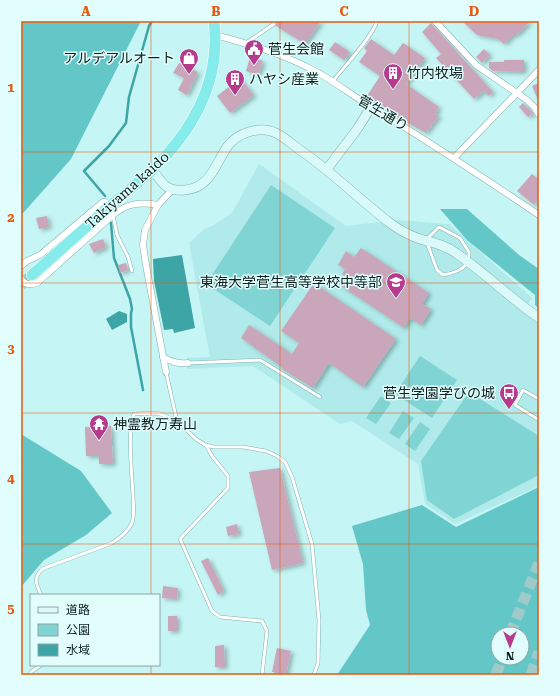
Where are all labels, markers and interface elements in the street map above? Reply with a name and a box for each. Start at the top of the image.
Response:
text: A [81,4,91,19]
text: B [211,4,221,19]
text: C [339,4,349,19]
text: D [469,4,479,19]
public building icon: 菅生会館 [243,38,265,66]
place label: 菅生会館 [268,41,324,57]
shop icon: アルデアルオート [178,47,200,75]
place label: アルデアルオート [63,50,175,66]
building icon: 竹内牧場 [382,62,404,90]
place label: 竹内牧場 [407,65,463,81]
building icon: ハヤシ産業 [224,68,246,96]
place label: ハヤシ産業 [249,71,319,87]
text: 1 [7,80,15,95]
street label: 菅生通り [355,92,411,134]
street label: Takiyama kaido [82,148,172,232]
text: 2 [7,210,15,225]
school or university icon: 東海大学菅生高等学校中等部 [385,271,407,299]
place label: 東海大学菅生高等学校中等部 [200,274,382,290]
text: 3 [7,341,15,356]
bus stop icon: 菅生学園学びの城 [498,382,520,410]
place label: 菅生学園学びの城 [383,385,495,401]
temple icon: 神霊教万寿山 [88,413,110,441]
place label: 神霊教万寿山 [113,416,197,432]
text: 4 [7,471,15,486]
legend [30,594,160,666]
text: 5 [7,601,15,616]
text: 道路 [66,603,90,617]
text: 公園 [66,623,90,637]
north arrow [490,626,530,666]
text: 水域 [66,643,90,657]
text: N [505,649,514,662]

